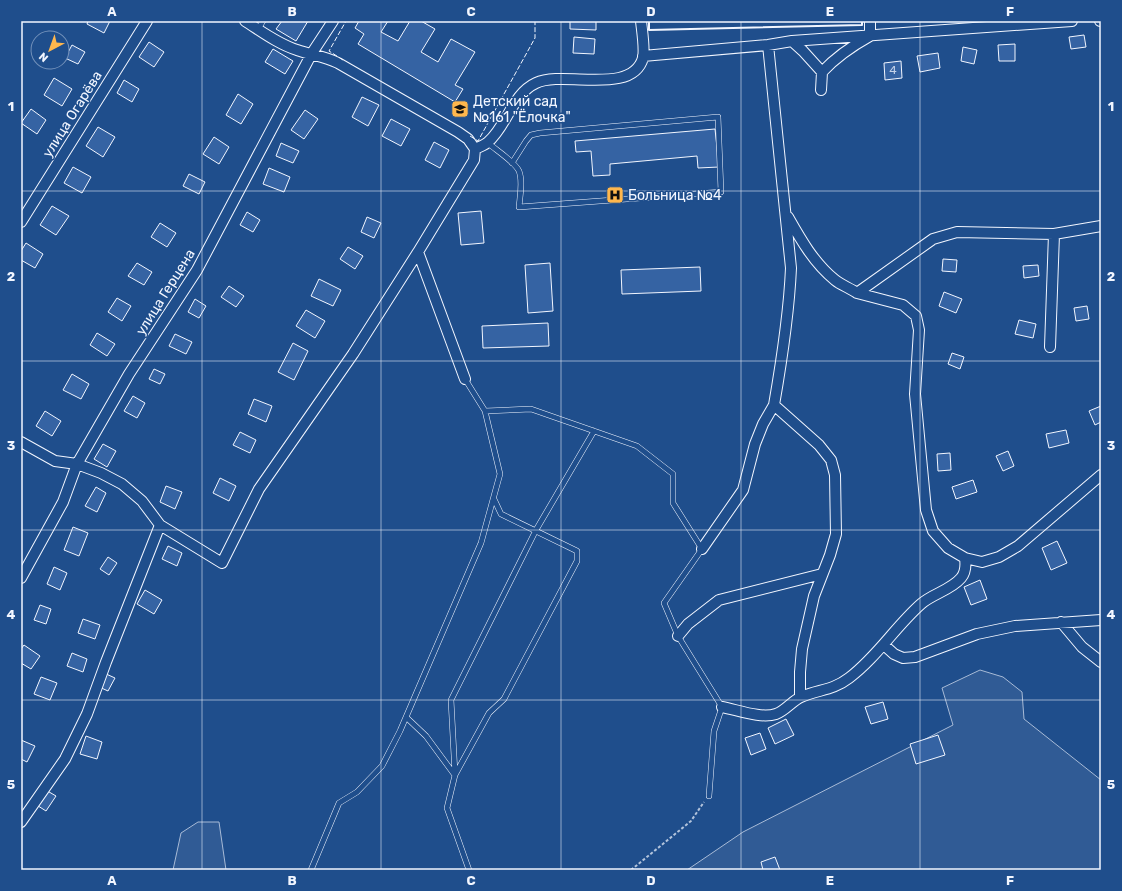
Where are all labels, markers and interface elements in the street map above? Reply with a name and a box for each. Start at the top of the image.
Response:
text: A [107,4,117,19]
text: B [287,4,297,19]
text: C [466,4,476,19]
text: D [646,4,656,19]
text: E [826,4,834,19]
text: F [1006,4,1014,19]
north arrow [30,30,70,70]
text: N [36,50,51,65]
house number: 4 [889,63,897,77]
street label: улица Огарёва [39,68,106,161]
place label: Детский сад №161 "Ёлочка" [473,93,571,126]
text: 1 [8,99,14,114]
school or university icon: Детский сад №161 "Ёлочка" [450,99,470,119]
text: 1 [1108,99,1114,114]
hospital icon: Больница №4 [605,185,625,205]
place label: Больница №4 [628,187,722,204]
street label: улица Герцена [132,246,199,338]
text: 2 [7,269,15,284]
text: 2 [1107,269,1115,284]
text: 3 [7,438,16,453]
text: 3 [1107,438,1116,453]
text: 4 [7,607,16,622]
text: 4 [1107,607,1116,622]
text: 5 [7,777,15,792]
text: 5 [1107,777,1115,792]
text: A [107,873,117,888]
text: B [287,873,297,888]
text: C [466,873,476,888]
text: D [646,873,656,888]
text: E [826,873,834,888]
text: F [1006,873,1014,888]

